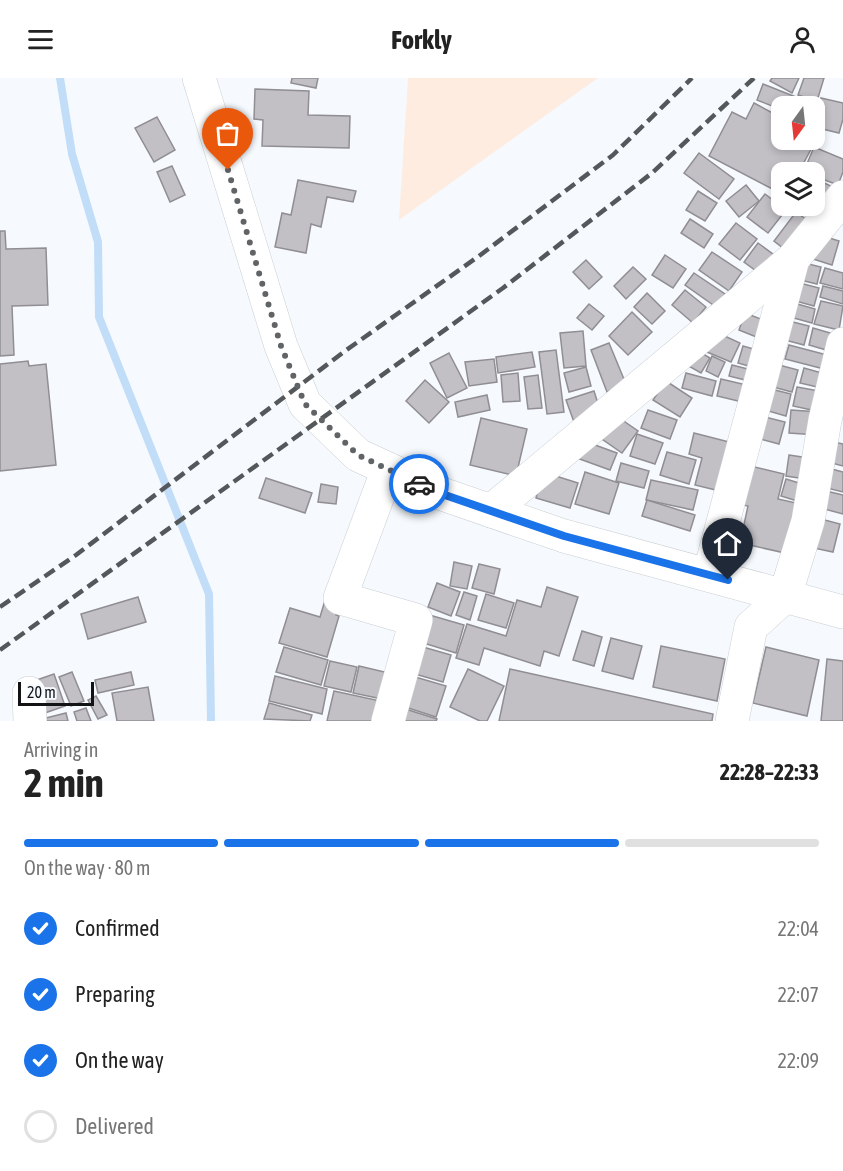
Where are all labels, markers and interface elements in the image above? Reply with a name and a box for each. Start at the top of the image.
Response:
icon: menu [24,23,57,56]
icon: person [786,23,819,56]
text: Forkly [391,24,452,55]
north arrow [771,96,825,150]
map controls [771,96,825,216]
pin [202,108,253,170]
icon: bag [211,117,244,150]
button: layers [771,162,825,216]
courier [389,454,449,514]
icon: car [403,468,436,501]
pin [702,518,753,580]
icon: home [711,527,744,560]
scale bar [18,679,94,706]
text: 20 m [27,683,56,701]
text: Arriving in [24,738,98,761]
text: 22:28–22:33 [720,759,819,785]
text: 2 min [24,761,104,805]
text: On the way · 80 m [24,856,150,879]
icon: check [24,912,57,945]
text: Confirmed [75,915,160,941]
text: 22:04 [777,917,819,940]
icon: check [24,978,57,1011]
text: Preparing [75,981,155,1007]
text: 22:07 [777,983,819,1006]
icon: check [24,1044,57,1077]
text: On the way [75,1047,164,1073]
text: 22:09 [777,1049,819,1072]
text: Delivered [75,1113,154,1139]

